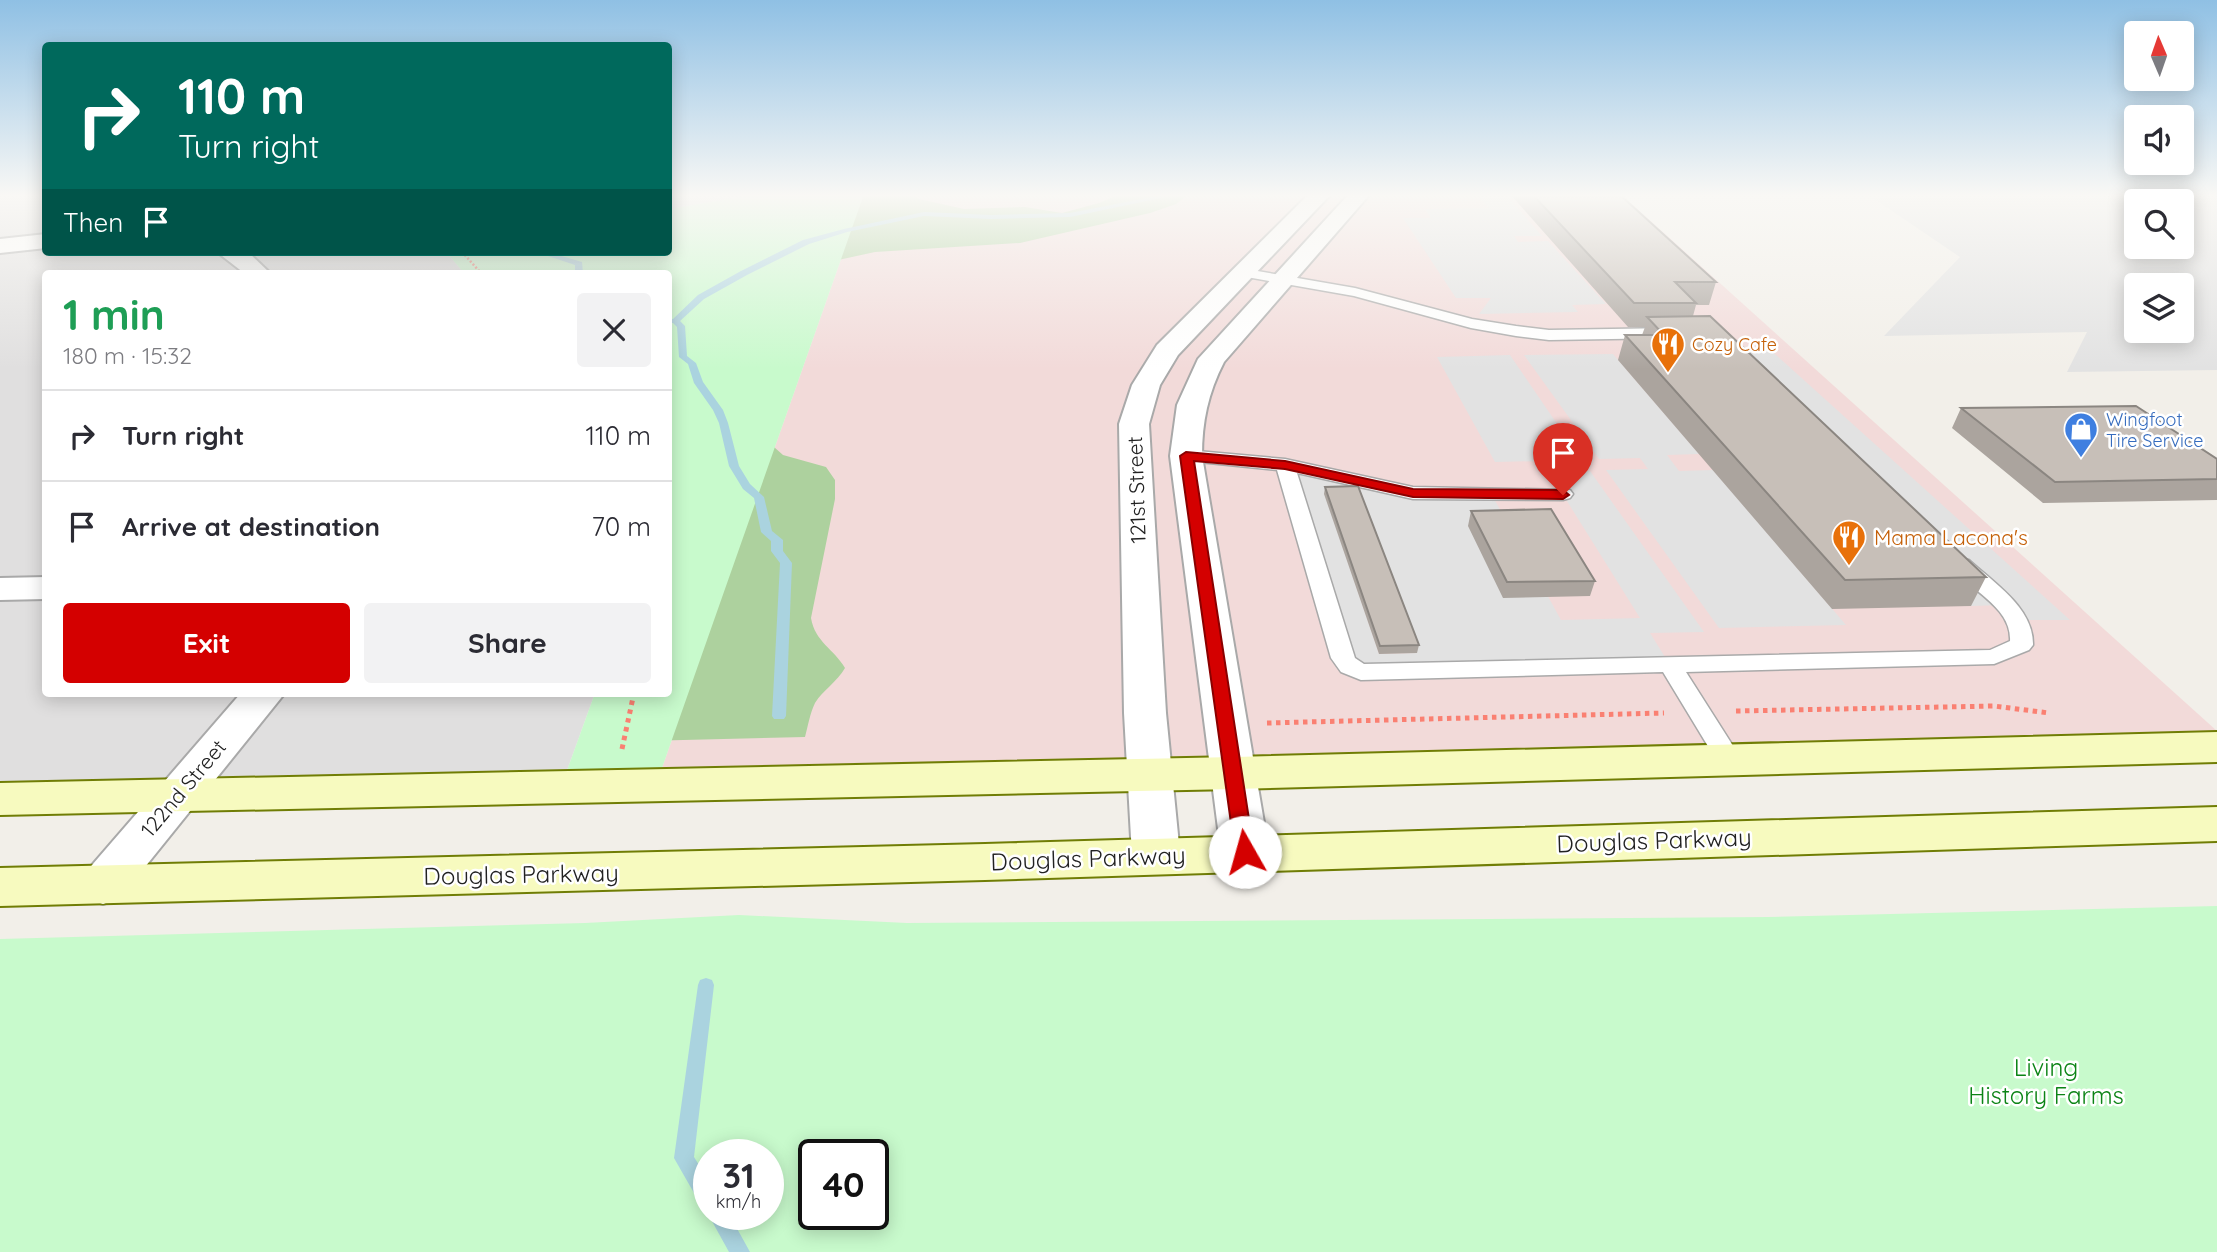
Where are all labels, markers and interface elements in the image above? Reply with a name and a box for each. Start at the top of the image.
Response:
north arrow [2124,21,2194,91]
map controls [2124,21,2194,343]
text: 110 m [178,65,305,126]
icon: right [63,70,154,161]
button: sound [2124,105,2194,175]
text: Turn right [178,126,319,166]
button: search [2124,189,2194,259]
icon: arrive [137,203,175,241]
text: Then [63,206,123,239]
button: layers [2124,273,2194,343]
text: 1 min [63,288,165,341]
button: close [577,293,651,367]
restaurant icon: Cozy Cafe [1649,325,1687,374]
place label: Cozy Cafe [1692,333,1777,356]
text: 180 m · 15:32 [63,341,192,370]
place label: Wingfoot Tire Service [2106,408,2203,452]
shop icon: Wingfoot Tire Service [2062,410,2100,459]
icon: right [63,417,101,455]
text: Turn right [122,419,244,452]
text: 110 m [585,419,651,452]
pin [1533,423,1593,495]
icon: arrive [1544,434,1582,472]
street label: 121st Street [1121,436,1151,544]
icon: arrive [63,508,101,546]
text: Arrive at destination [122,510,380,543]
text: 70 m [591,510,651,543]
restaurant icon: Mama Lacona's [1830,518,1868,567]
place label: Mama Lacona's [1874,524,2028,550]
button: Exit [63,603,350,683]
button: Share [364,603,651,683]
street label: 122nd Street [135,734,231,842]
position arrow [1208,815,1282,889]
street label: Douglas Parkway [1556,822,1752,858]
street label: Douglas Parkway [990,840,1186,876]
street label: Douglas Parkway [423,857,619,891]
park label: Living History Farms [1968,1052,2124,1110]
speed limit sign: 40 [798,1139,889,1230]
text: 31 [722,1153,755,1197]
text: km/h [716,1190,761,1213]

